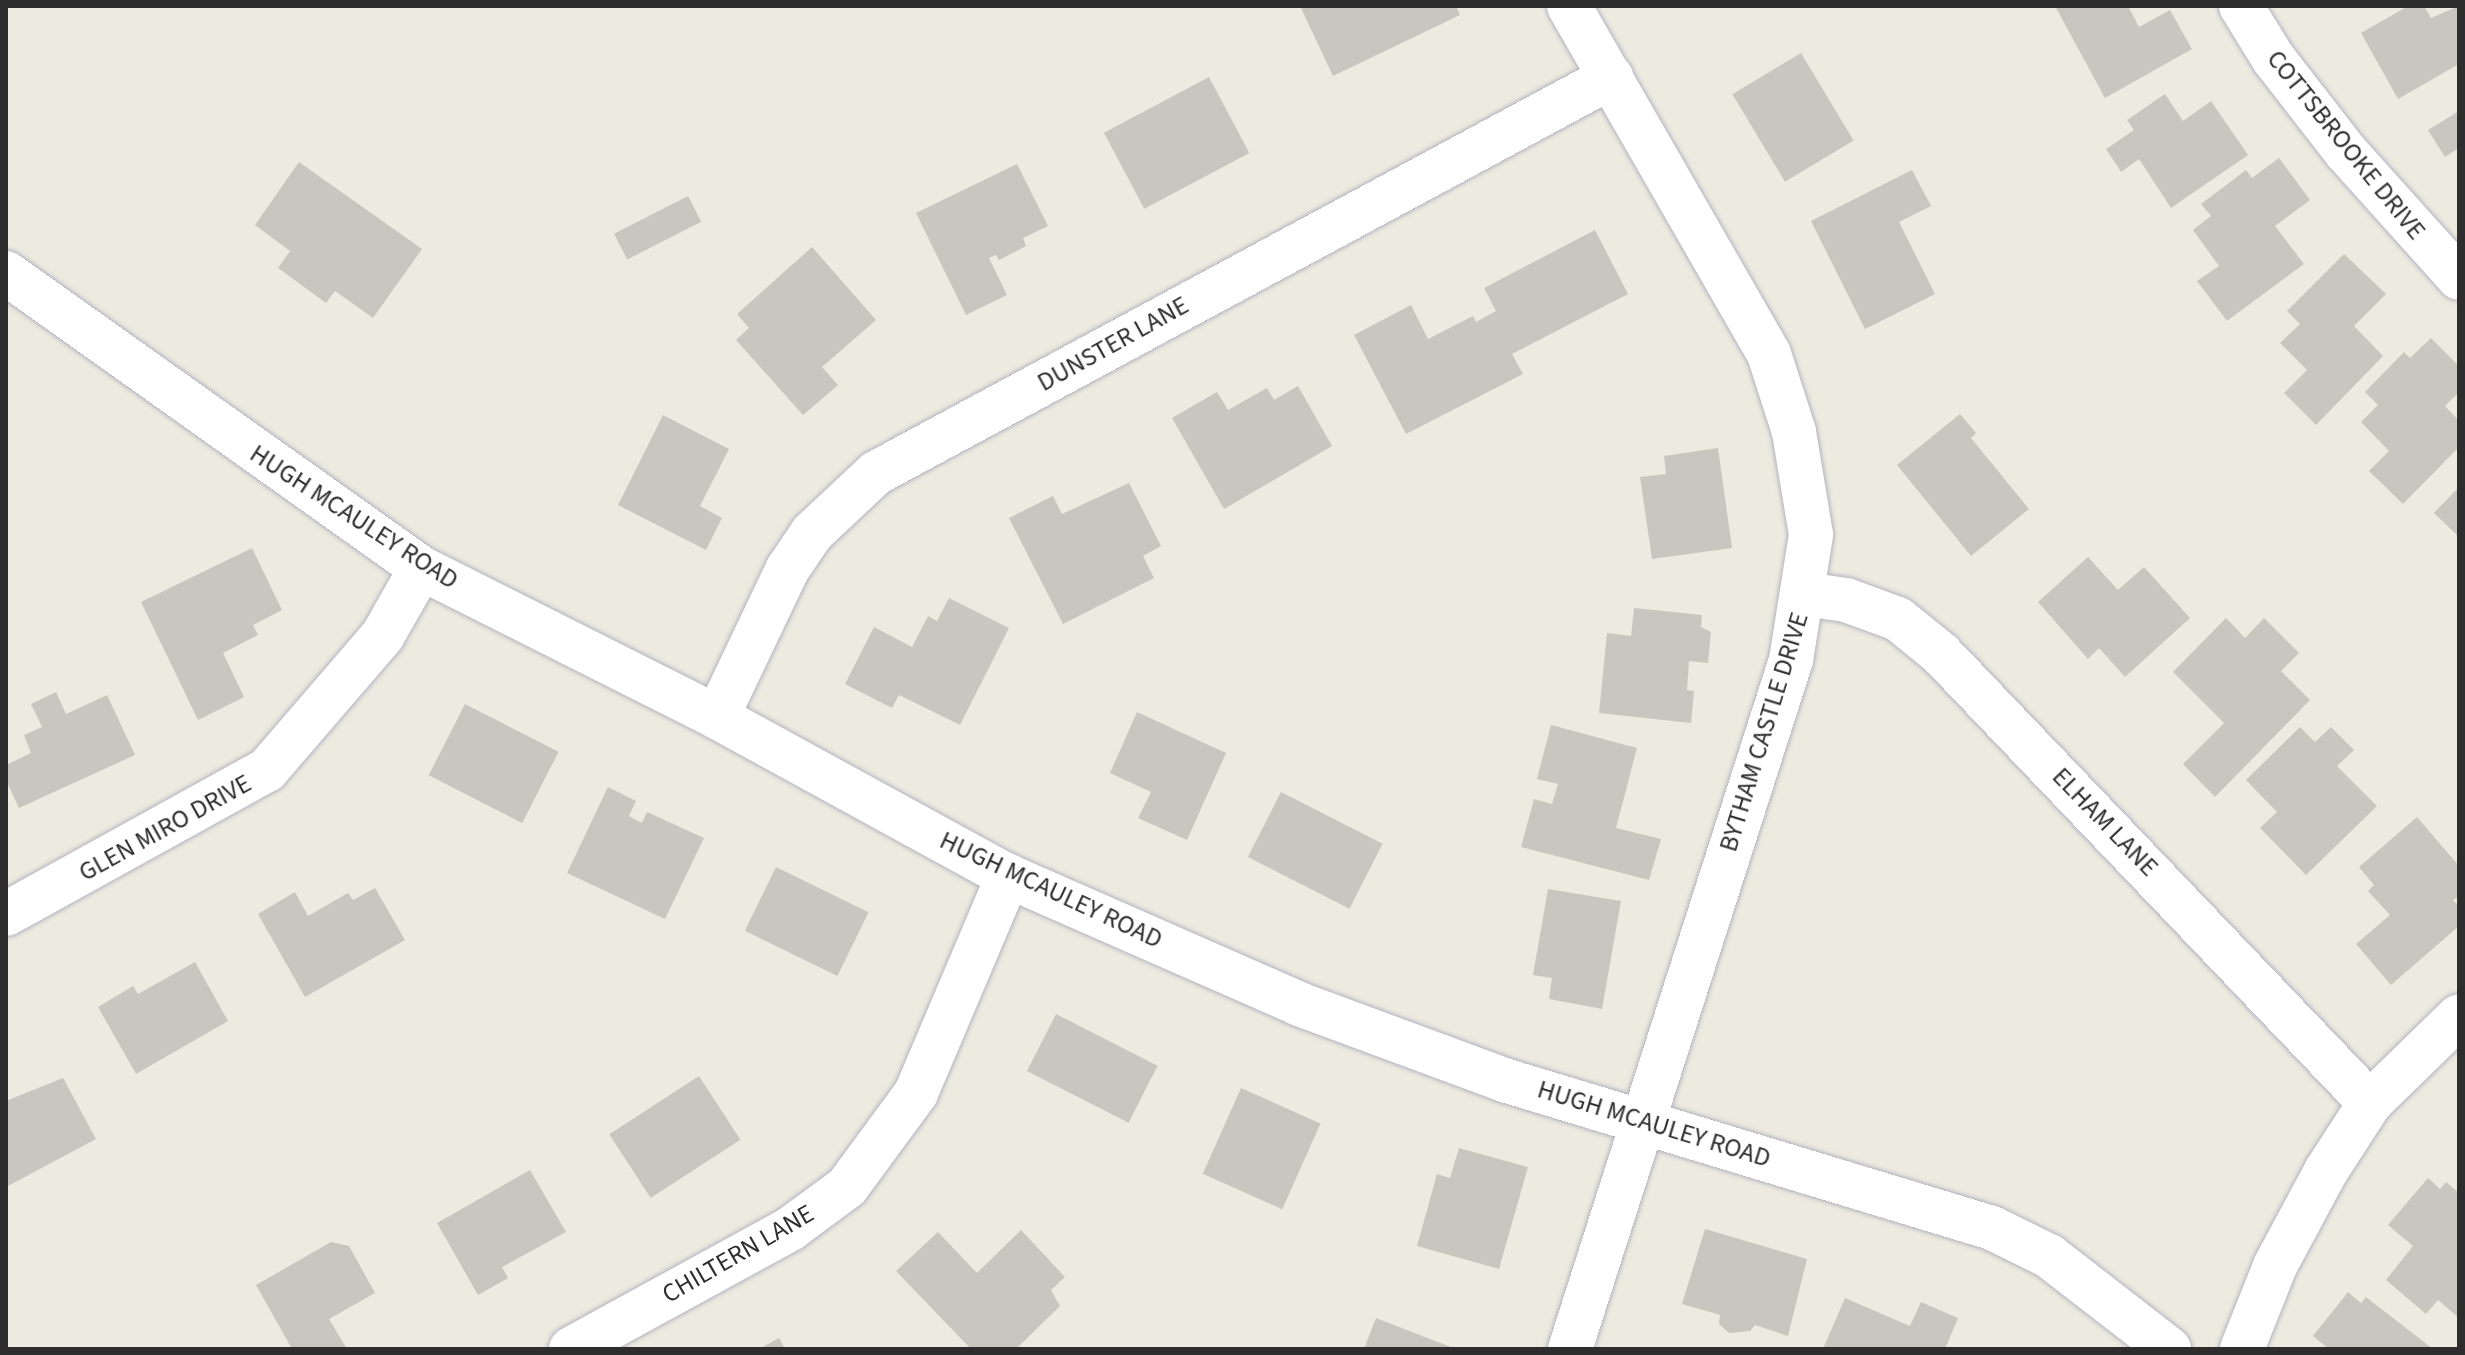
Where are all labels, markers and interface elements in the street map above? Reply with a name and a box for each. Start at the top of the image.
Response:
street label: COTTSBROOKE DRIVE [2260,44,2432,246]
street label: DUNSTER LANE [1032,290,1194,398]
street label: HUGH MCAULEY ROAD [244,438,464,596]
street label: BYTHAM CASTLE DRIVE [1713,609,1815,855]
street label: ELHAM LANE [2046,761,2164,883]
street label: GLEN MIRO DRIVE [73,768,257,888]
street label: HUGH MCAULEY ROAD [935,825,1167,955]
street label: HUGH MCAULEY ROAD [1534,1074,1774,1174]
street label: CHILTERN LANE [657,1198,819,1310]

